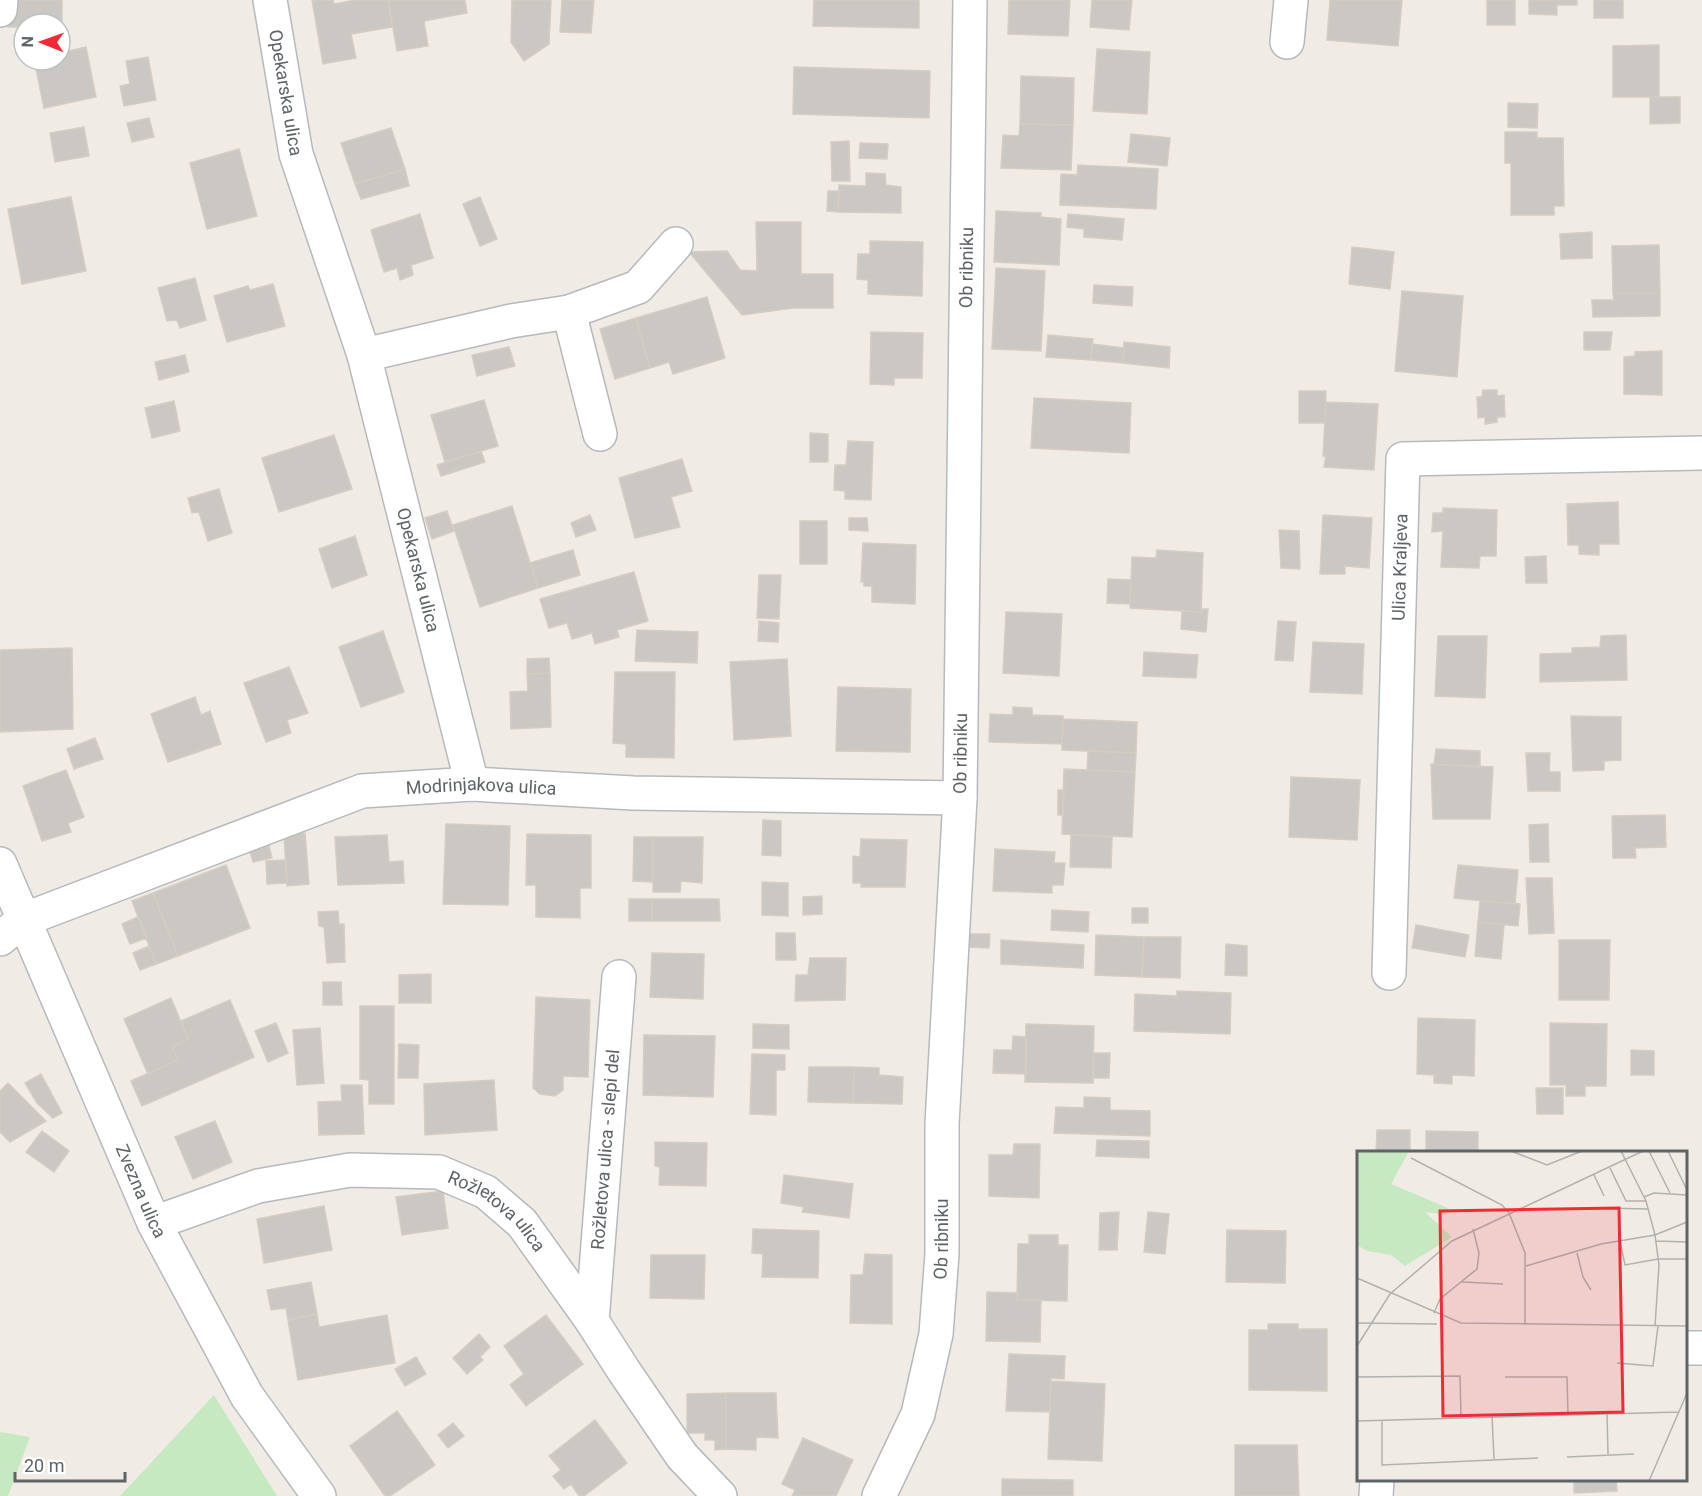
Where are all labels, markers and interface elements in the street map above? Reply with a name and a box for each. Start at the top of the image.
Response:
north arrow [12,12,72,72]
street label: Opekarska ulica [265,28,307,157]
text: N [18,36,37,48]
street label: Ob ribniku [955,227,977,308]
street label: Opekarska ulica [393,505,444,634]
street label: Ulica Kraljeva [1388,513,1412,621]
street label: Ob ribniku [949,713,971,794]
street label: Modrinjakova ulica [405,773,557,799]
street label: Rožletova ulica - slepi del [587,1048,623,1250]
street label: Zvezna ulica [111,1141,171,1241]
inset map [1357,1151,1687,1481]
street label: Rožletova ulica [445,1166,550,1256]
street label: Ob ribniku [929,1199,952,1280]
scale bar [15,1445,124,1483]
text: 20 m [24,1455,64,1476]

